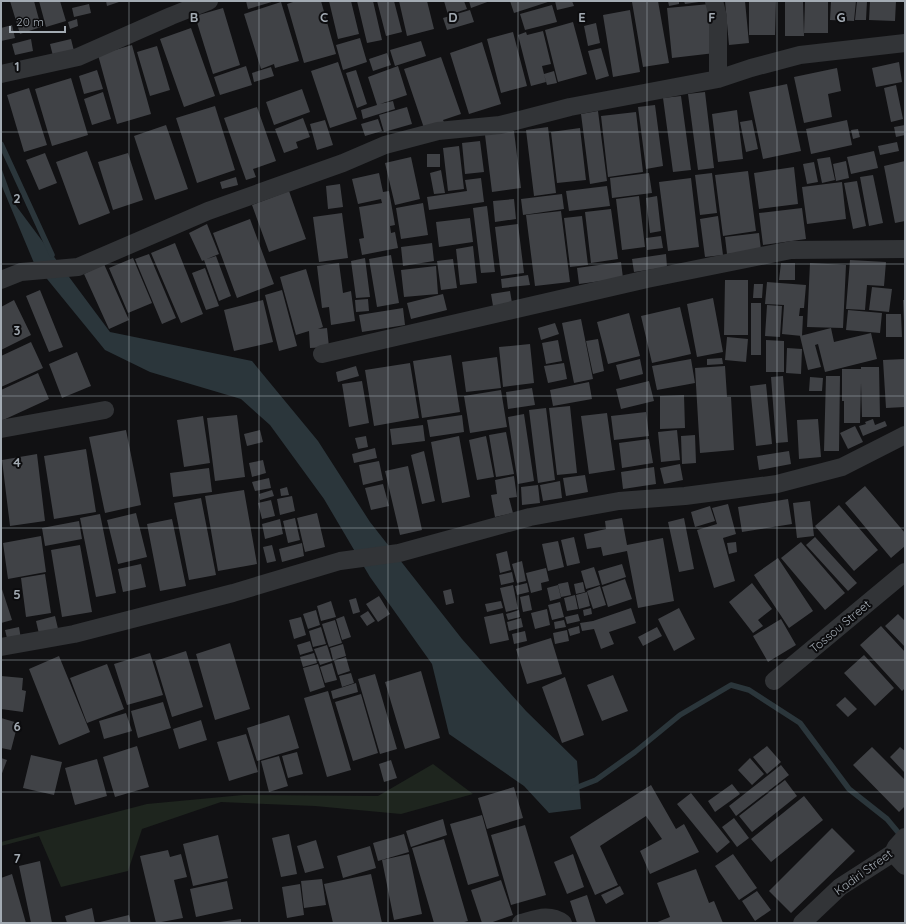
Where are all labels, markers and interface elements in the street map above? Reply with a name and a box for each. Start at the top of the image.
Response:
scale bar [10,8,65,34]
text: B [190,9,198,25]
text: C [320,9,328,25]
text: D [448,9,458,25]
text: E [578,9,586,25]
text: F [708,9,716,25]
text: G [836,9,846,25]
text: 20 m [16,14,44,29]
text: 1 [14,58,20,74]
text: 2 [13,190,21,206]
text: 3 [14,322,21,338]
text: 4 [13,454,21,470]
text: 5 [13,586,21,602]
street label: Tossou Street [807,596,873,656]
text: 6 [13,718,21,734]
street label: Kadiri Street [831,846,895,898]
text: 7 [13,850,21,866]

